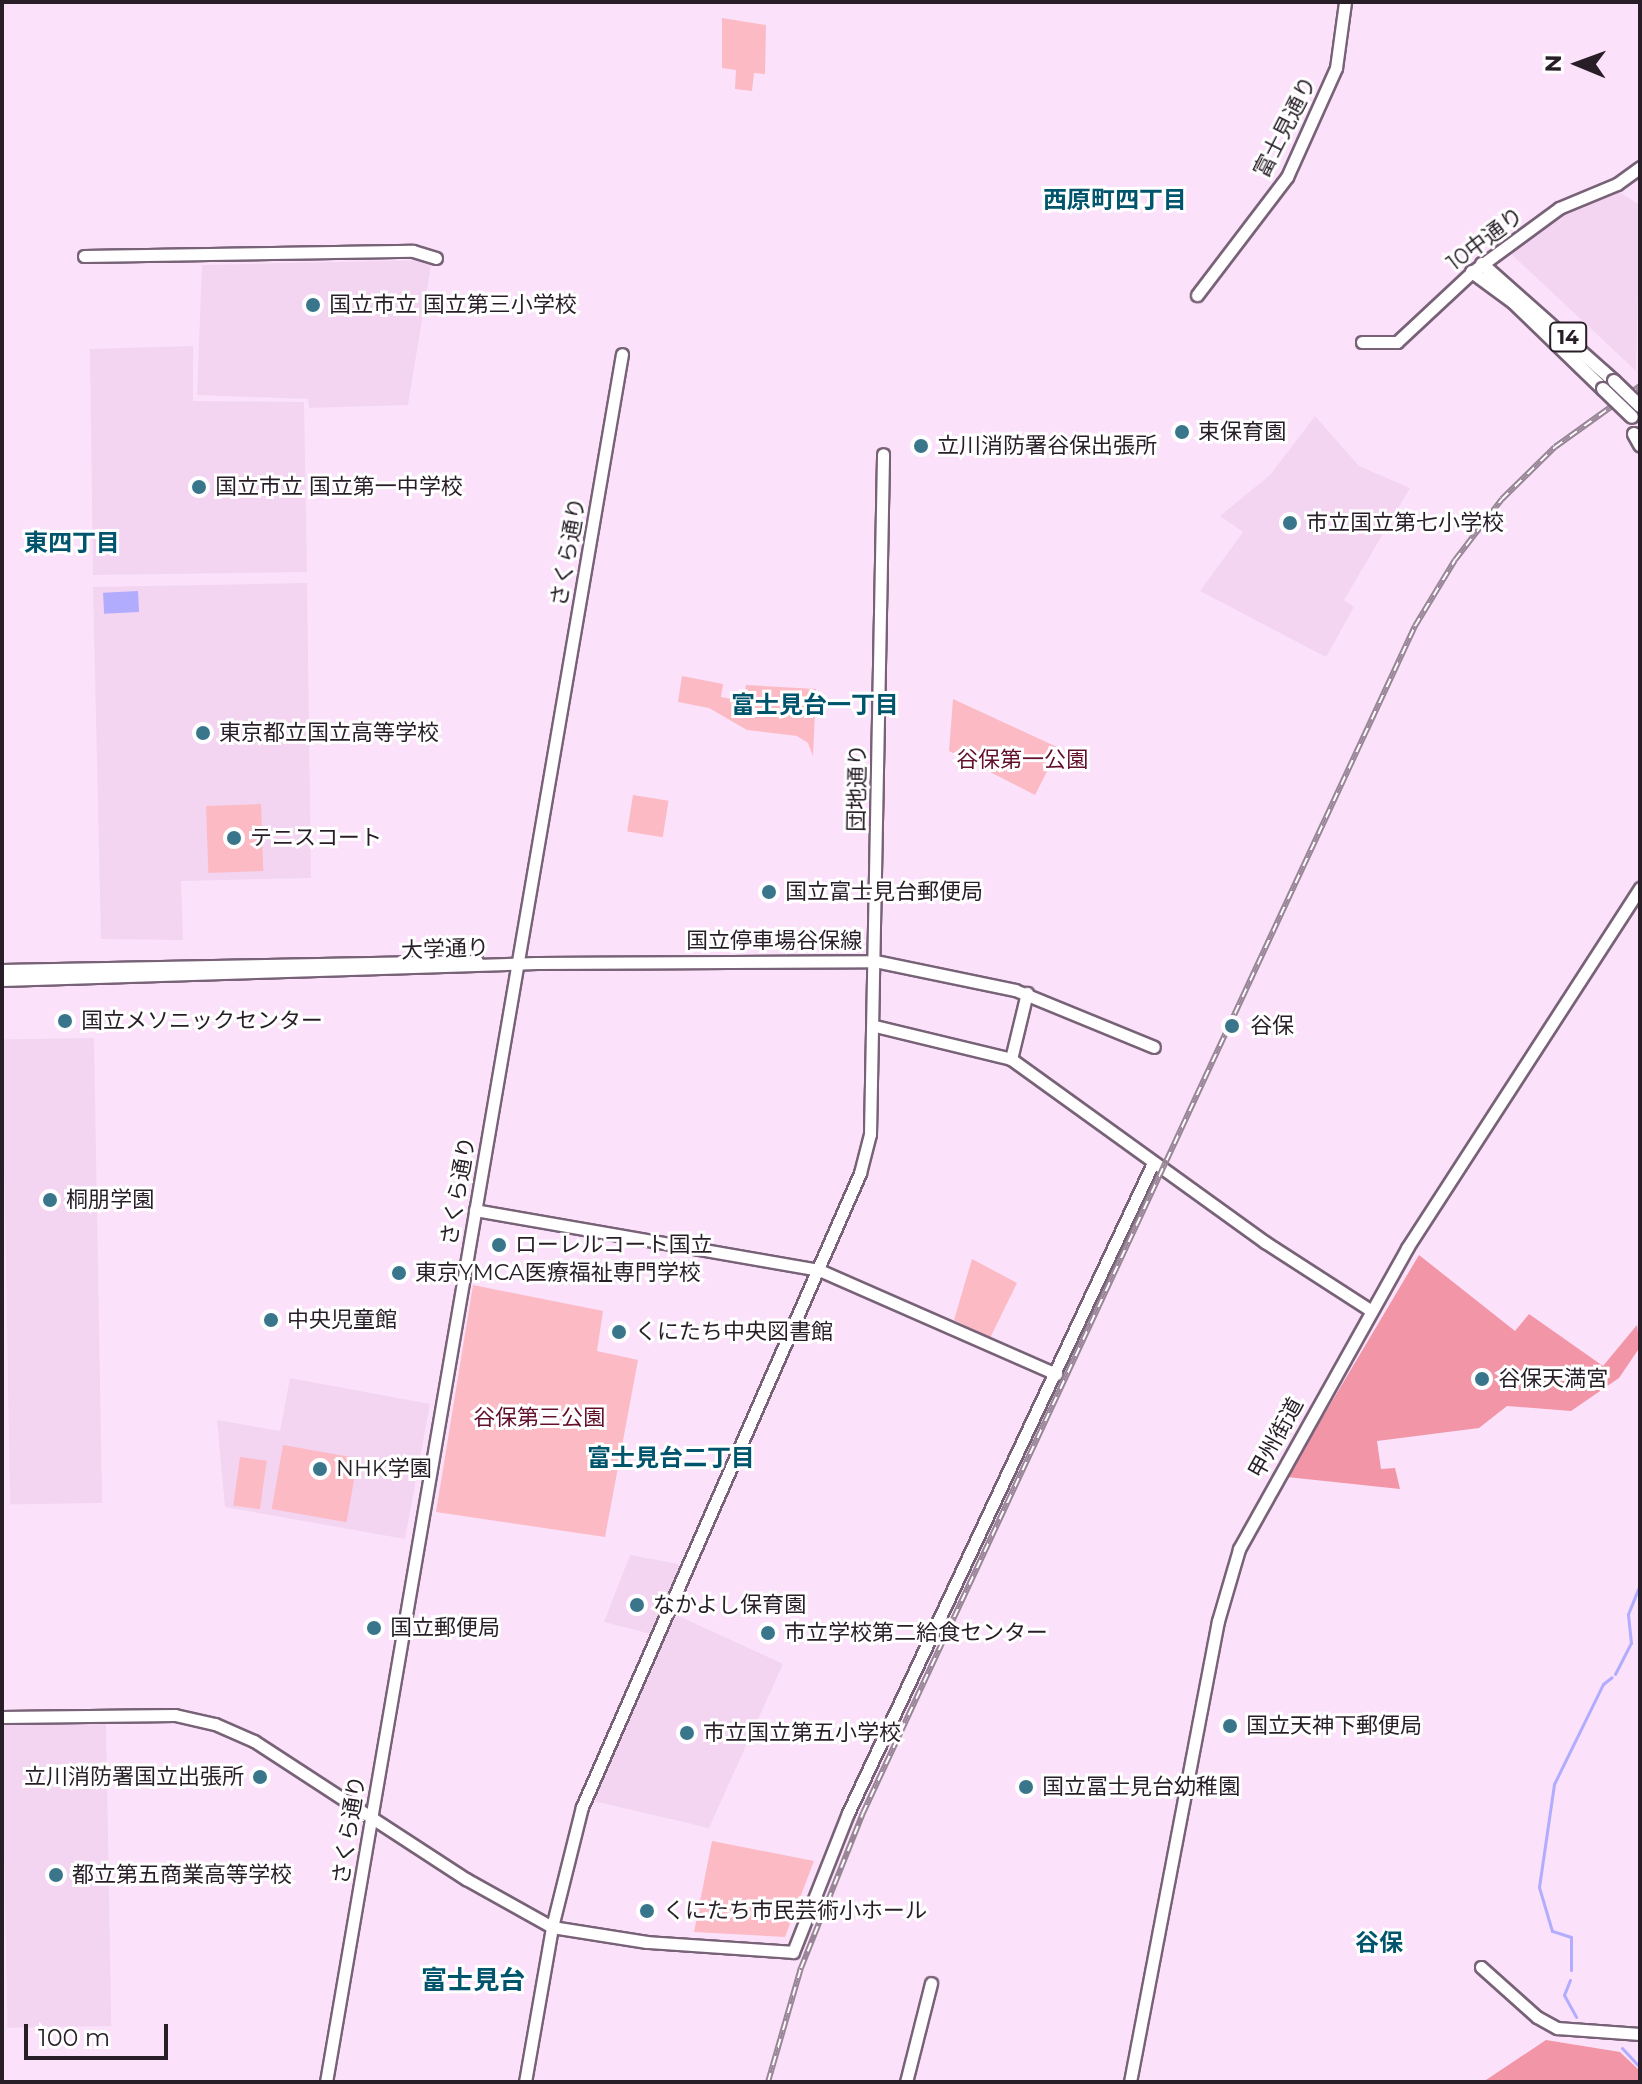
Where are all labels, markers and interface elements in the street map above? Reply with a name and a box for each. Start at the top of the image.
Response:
north arrow [1538,24,1618,104]
text: N [1540,54,1567,73]
street label: 富士見通り [1248,72,1322,182]
district label: 西原町四丁目 [1043,186,1187,214]
street label: 10中通り [1442,202,1528,276]
place label: 国立市立 国立第三小学校 [329,292,577,318]
marker: 国立市立 国立第三小学校 [304,296,322,314]
road number: 14 [1548,321,1588,353]
place label: 束保育園 [1198,419,1286,445]
marker: 束保育園 [1173,423,1191,441]
place label: 立川消防署谷保出張所 [937,433,1157,459]
marker: 立川消防署谷保出張所 [912,437,930,455]
place label: 国立市立 国立第一中学校 [215,474,463,500]
marker: 国立市立 国立第一中学校 [190,478,208,496]
street label: さくら通り [545,496,591,608]
place label: 市立国立第七小学校 [1306,510,1504,536]
marker: 市立国立第七小学校 [1281,514,1299,532]
district label: 東四丁目 [24,529,120,557]
district label: 富士見台一丁目 [731,691,899,719]
place label: 東京都立国立高等学校 [219,720,439,746]
marker: 東京都立国立高等学校 [194,724,212,742]
street label: 団地通り [843,744,871,832]
park label: 谷保第一公園 [956,747,1088,773]
place label: テニスコート [250,825,382,851]
marker: テニスコート [225,829,243,847]
place label: 国立富士見台郵便局 [785,879,983,905]
marker: 国立富士見台郵便局 [760,883,778,901]
street label: 国立停車場谷保線 [686,928,862,954]
street label: 大学通り [401,934,489,964]
place label: 国立メソニックセンター [81,1008,323,1034]
marker: 国立メソニックセンター [56,1012,74,1030]
place label: 谷保 [1250,1013,1294,1039]
marker: 谷保 [1221,1015,1243,1037]
street label: さくら通り [435,1135,481,1247]
place label: 桐朋学園 [66,1187,154,1213]
marker: 桐朋学園 [41,1191,59,1209]
place label: ローレルコート国立 [515,1232,713,1258]
marker: ローレルコート国立 [490,1236,508,1254]
place label: 東京YMCA医療福祉専門学校 [415,1260,701,1286]
marker: 東京YMCA医療福祉専門学校 [390,1264,408,1282]
place label: 中央児童館 [287,1307,397,1333]
marker: 中央児童館 [262,1311,280,1329]
place label: くにたち中央図書館 [635,1319,833,1345]
marker: くにたち中央図書館 [610,1323,628,1341]
place label: 谷保天満宮 [1498,1366,1608,1392]
marker: 谷保天満宮 [1473,1370,1491,1388]
street label: 甲州街道 [1243,1393,1309,1483]
park label: 谷保第三公園 [473,1405,605,1431]
district label: 富士見台二丁目 [587,1444,755,1472]
place label: NHK学園 [336,1456,431,1482]
marker: NHK学園 [311,1460,329,1478]
place label: なかよし保育園 [653,1592,807,1618]
marker: なかよし保育園 [628,1596,646,1614]
place label: 国立郵便局 [390,1615,500,1641]
marker: 国立郵便局 [365,1619,383,1637]
place label: 市立学校第二給食センター [784,1620,1048,1646]
marker: 市立学校第二給食センター [759,1624,777,1642]
place label: 国立天神下郵便局 [1246,1713,1422,1739]
marker: 国立天神下郵便局 [1221,1717,1239,1735]
place label: 市立国立第五小学校 [703,1720,901,1746]
marker: 市立国立第五小学校 [678,1724,696,1742]
place label: 立川消防署国立出張所 [24,1764,244,1790]
marker: 立川消防署国立出張所 [251,1768,269,1786]
street label: さくら通り [327,1774,371,1886]
place label: 国立冨士見台幼稚園 [1042,1774,1240,1800]
marker: 国立冨士見台幼稚園 [1017,1778,1035,1796]
place label: 都立第五商業高等学校 [72,1862,292,1888]
marker: 都立第五商業高等学校 [47,1866,65,1884]
place label: くにたち市民芸術小ホール [663,1898,927,1924]
marker: くにたち市民芸術小ホール [638,1902,656,1920]
district label: 谷保 [1355,1929,1403,1957]
district label: 富士見台 [421,1965,525,1997]
scale bar [28,2008,172,2058]
text: 100 m [38,2023,110,2052]

